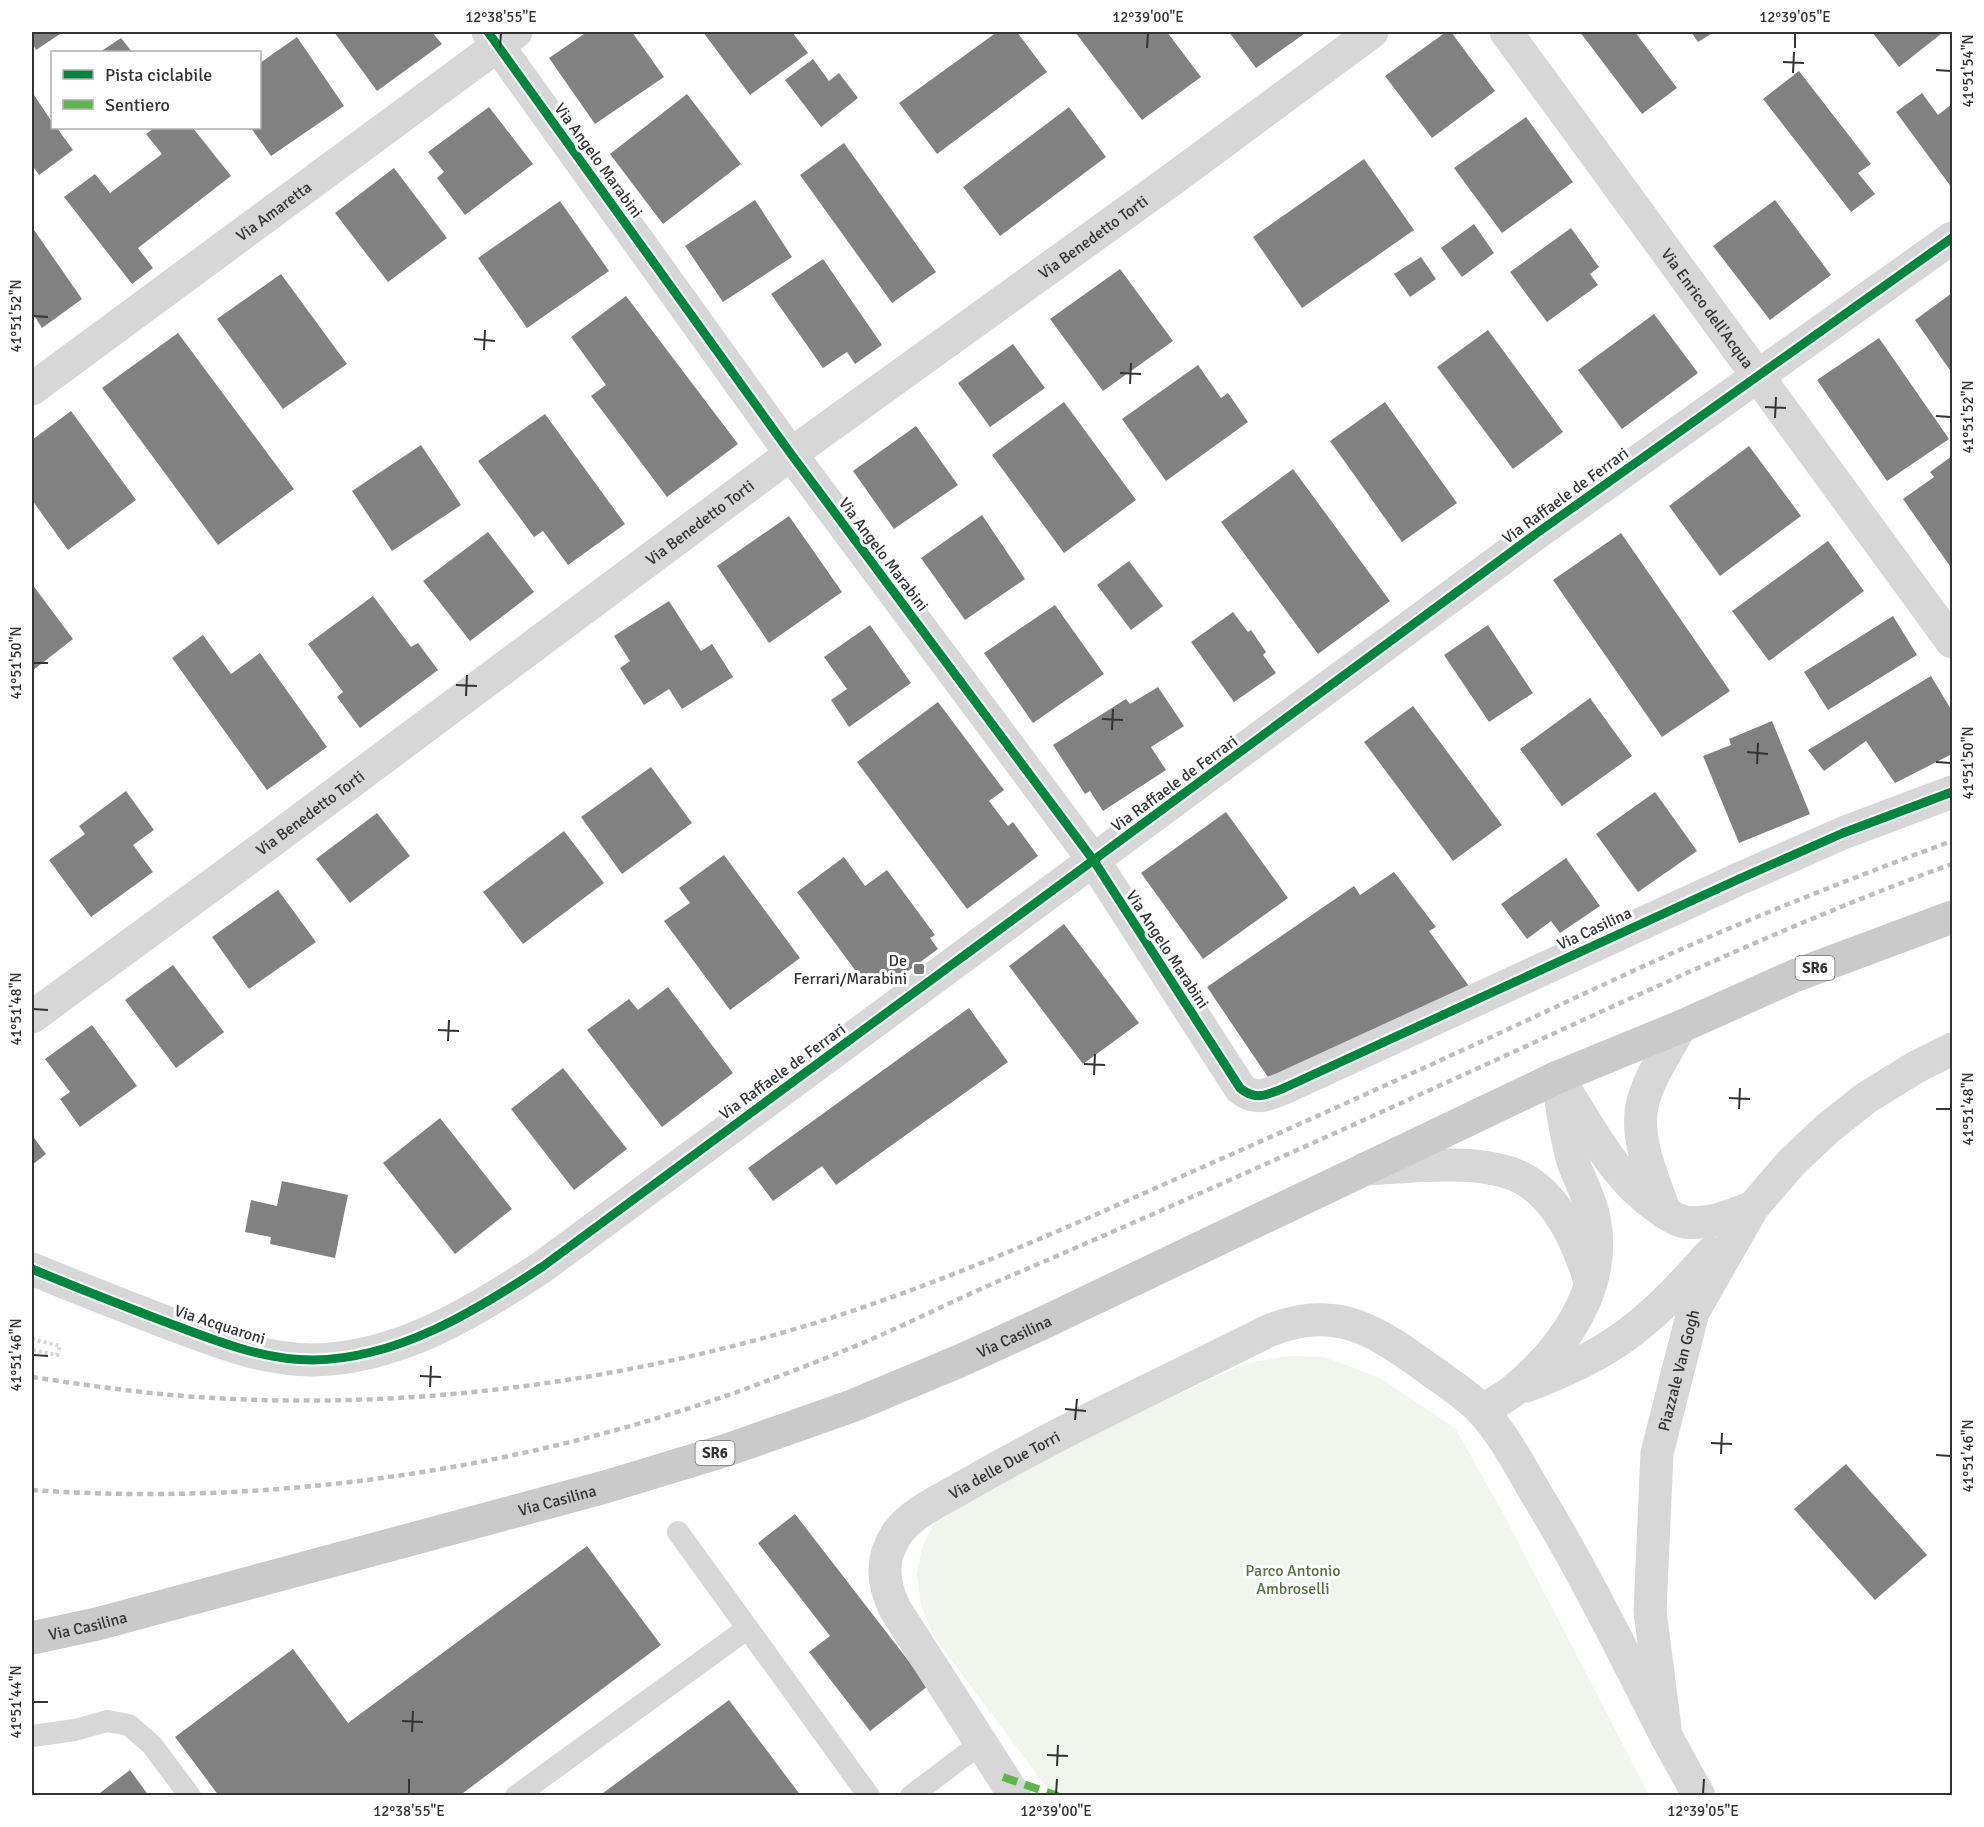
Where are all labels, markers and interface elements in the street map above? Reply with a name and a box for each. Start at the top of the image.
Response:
text: 12°38'55"E [465,8,537,26]
text: 12°39'00"E [1112,8,1184,26]
text: 12°39'05"E [1759,8,1831,26]
text: 41°51'54"N [1959,34,1977,108]
legend [51,51,261,129]
text: Pista ciclabile [105,64,212,86]
text: Sentiero [105,94,170,116]
street label: Via Angelo Marabini [550,99,647,222]
street label: Via Amaretta [232,177,316,246]
street label: Via Benedetto Torti [1035,191,1152,284]
street label: Via Enrico dell'Acqua [1656,245,1758,373]
text: 41°51'52"N [7,279,25,353]
text: 41°51'52"N [1959,380,1977,454]
street label: Via Raffaele de Ferrari [1499,443,1633,548]
street label: Via Benedetto Torti [642,476,758,570]
street label: Via Angelo Marabini [834,494,932,615]
text: 41°51'50"N [7,626,25,700]
text: 41°51'50"N [1959,726,1977,800]
street label: Via Raffaele de Ferrari [1108,731,1242,836]
street label: Via Benedetto Torti [252,766,369,860]
street label: Via Angelo Marabini [1121,887,1213,1013]
street label: Via Casilina [1554,903,1635,955]
place label: De Ferrari/Marabini [794,951,907,989]
road number: SR6 [1796,956,1834,980]
marker: De Ferrari/Marabini [912,962,926,976]
text: 41°51'48"N [7,972,25,1046]
street label: Via Raffaele de Ferrari [716,1019,850,1124]
text: 41°51'48"N [1959,1072,1977,1146]
street label: Via Acquaroni [172,1301,268,1349]
street label: Piazzale Van Gogh [1654,1308,1704,1434]
street label: Via Casilina [974,1311,1055,1363]
text: 41°51'46"N [7,1318,25,1392]
text: 41°51'46"N [1959,1419,1977,1493]
street label: Via delle Due Torri [946,1427,1064,1504]
road number: SR6 [696,1441,734,1465]
street label: Via Casilina [516,1481,599,1521]
park label: Parco Antonio Ambroselli [1245,1561,1341,1599]
street label: Via Casilina [47,1607,129,1645]
text: 41°51'44"N [7,1665,25,1739]
text: 12°38'55"E [373,1802,445,1820]
text: 12°39'00"E [1020,1802,1092,1820]
text: 12°39'05"E [1667,1802,1739,1820]

